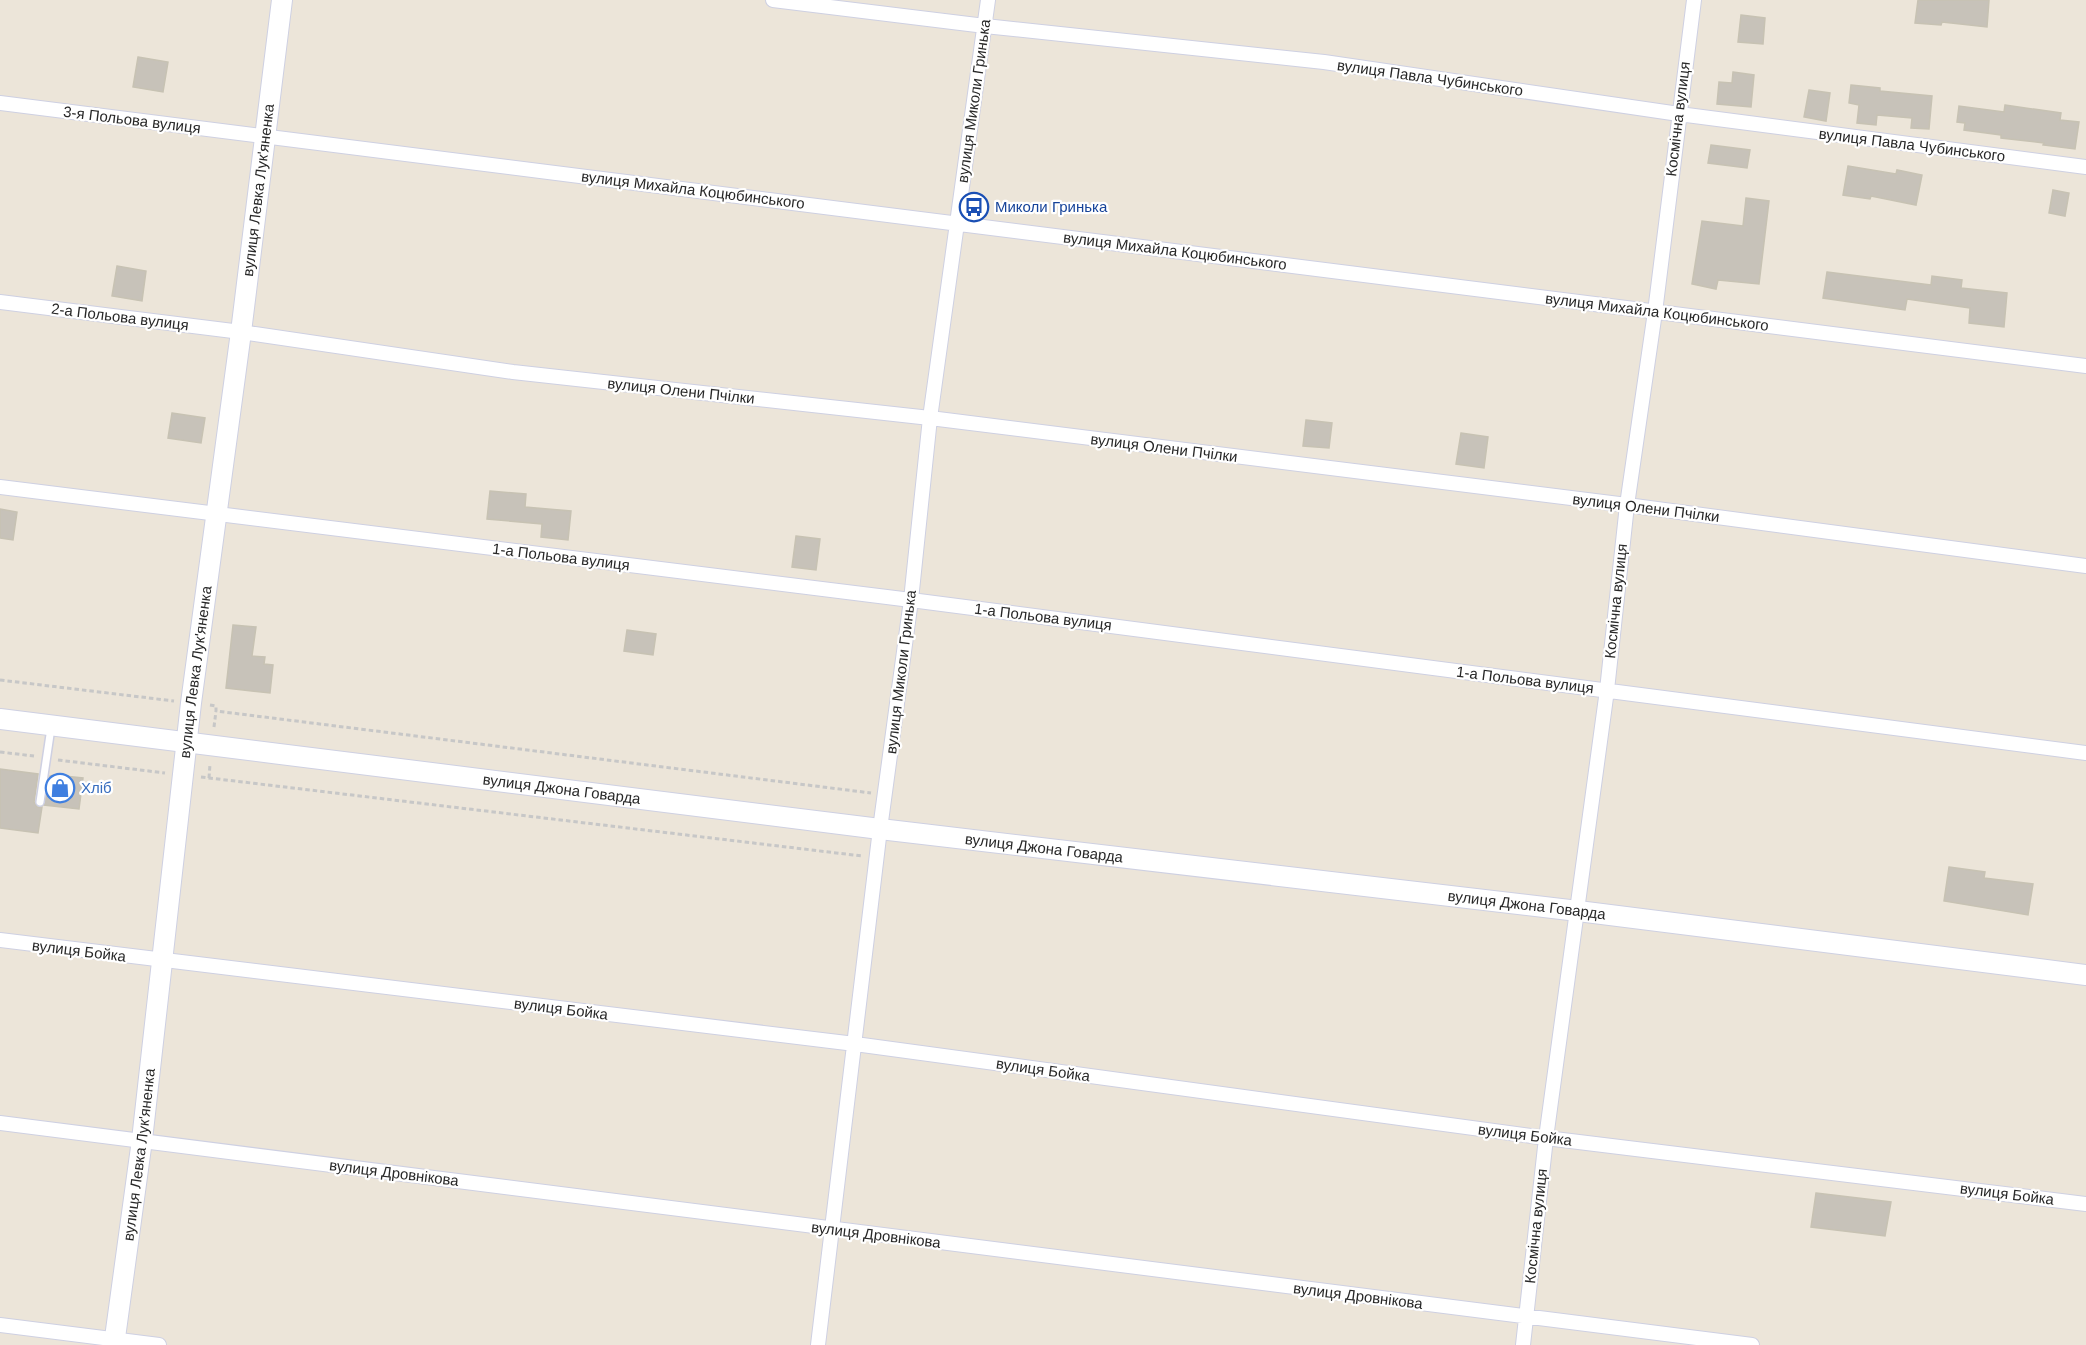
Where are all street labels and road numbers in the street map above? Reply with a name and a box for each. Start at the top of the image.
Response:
street label: вулиця Миколи Гринька [954,17,994,184]
street label: вулиця Павла Чубинського [1336,56,1524,99]
street label: Космічна вулиця [1662,61,1693,177]
street label: вулиця Левка Лук'яненка [239,102,277,277]
street label: 3-я Польова вулиця [62,103,202,136]
street label: вулиця Павла Чубинського [1818,125,2006,164]
street label: вулиця Михайла Коцюбинського [580,167,806,212]
street label: вулиця Михайла Коцюбинського [1062,228,1288,273]
street label: вулиця Михайла Коцюбинського [1544,289,1770,334]
street label: 2-а Польова вулиця [50,300,190,333]
street label: вулиця Олени Пчілки [607,374,755,407]
street label: вулиця Олени Пчілки [1090,430,1238,465]
street label: вулиця Олени Пчілки [1572,490,1720,525]
street label: 1-а Польова вулиця [491,540,631,573]
street label: Космічна вулиця [1601,543,1630,659]
street label: вулиця Левка Лук'яненка [176,584,215,759]
street label: вулиця Миколи Гринька [882,588,919,755]
street label: 1-а Польова вулиця [973,600,1113,633]
street label: 1-а Польова вулиця [1455,663,1595,696]
street label: вулиця Джона Говарда [482,770,642,807]
street label: вулиця Джона Говарда [964,830,1125,866]
street label: вулиця Джона Говарда [1447,887,1607,922]
street label: вулиця Бойка [31,936,128,965]
street label: вулиця Бойка [513,994,610,1023]
street label: вулиця Бойка [995,1055,1092,1085]
street label: вулиця Левка Лук'яненка [119,1067,158,1242]
street label: вулиця Бойка [1477,1120,1574,1149]
street label: вулиця Дровнікова [328,1156,460,1189]
street label: Космічна вулиця [1521,1168,1550,1284]
street label: вулиця Бойка [1959,1179,2056,1208]
street label: вулиця Дровнікова [810,1218,942,1251]
street label: вулиця Дровнікова [1292,1279,1424,1312]

